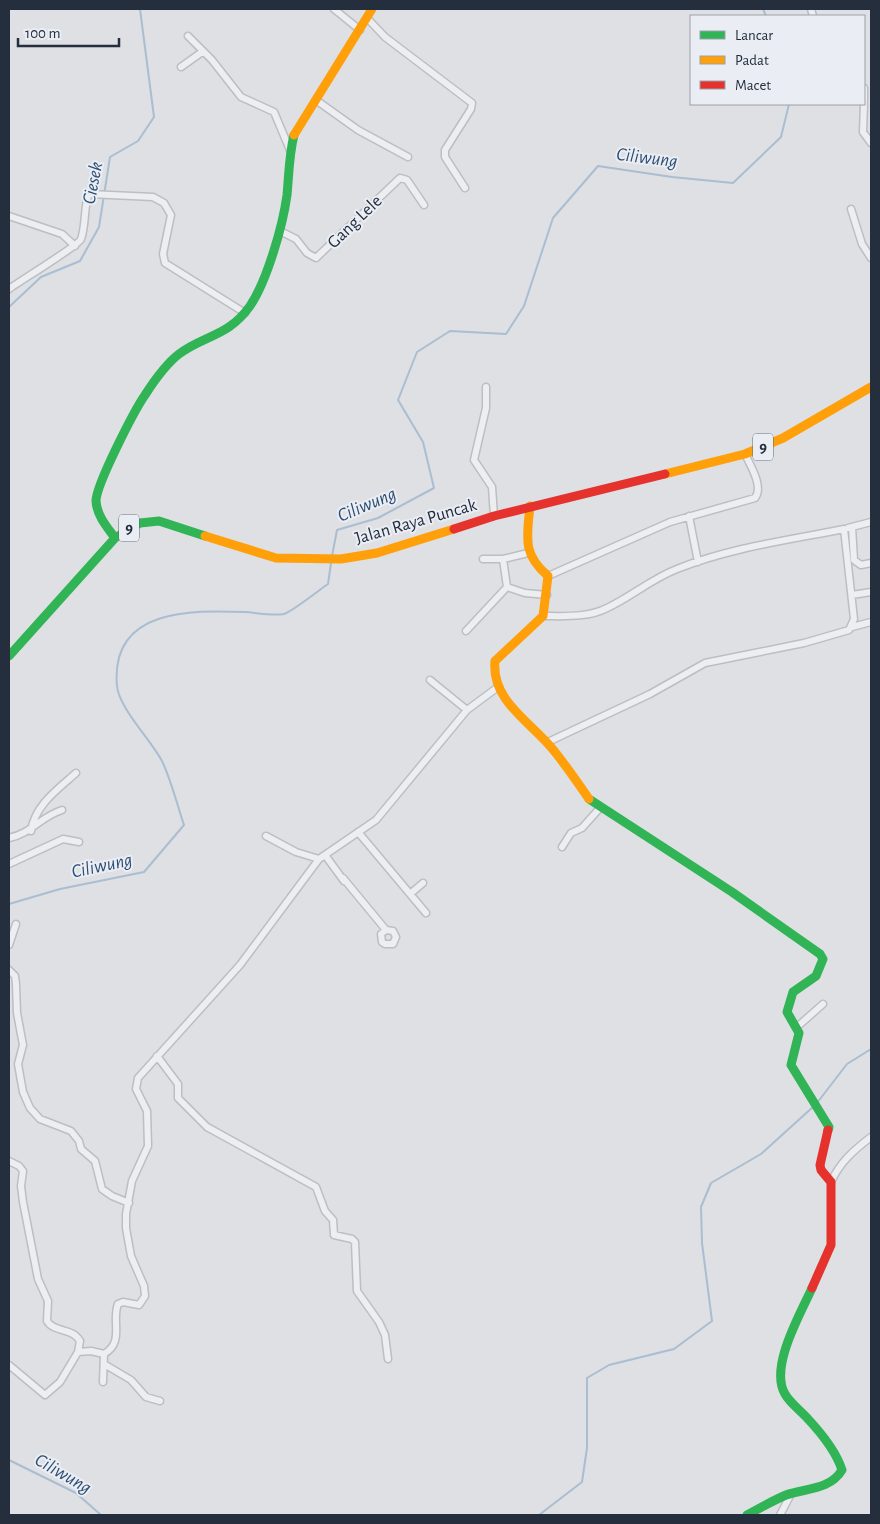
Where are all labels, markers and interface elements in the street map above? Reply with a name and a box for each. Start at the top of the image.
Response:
scale bar [18,15,119,47]
legend [690,15,865,105]
text: 100 m [25,26,60,41]
text: Lancar [735,28,773,43]
text: Padat [735,53,769,68]
text: Macet [735,78,771,93]
water label: Ciliwung [615,145,679,171]
water label: Ciesek [80,160,106,206]
street label: Gang Lele [324,192,386,252]
road number: 9 [753,434,773,461]
water label: Ciliwung [335,484,399,526]
street label: Jalan Raya Puncak [353,496,480,548]
road number: 9 [119,514,139,542]
water label: Ciliwung [70,850,134,882]
water label: Ciliwung [32,1450,94,1498]

